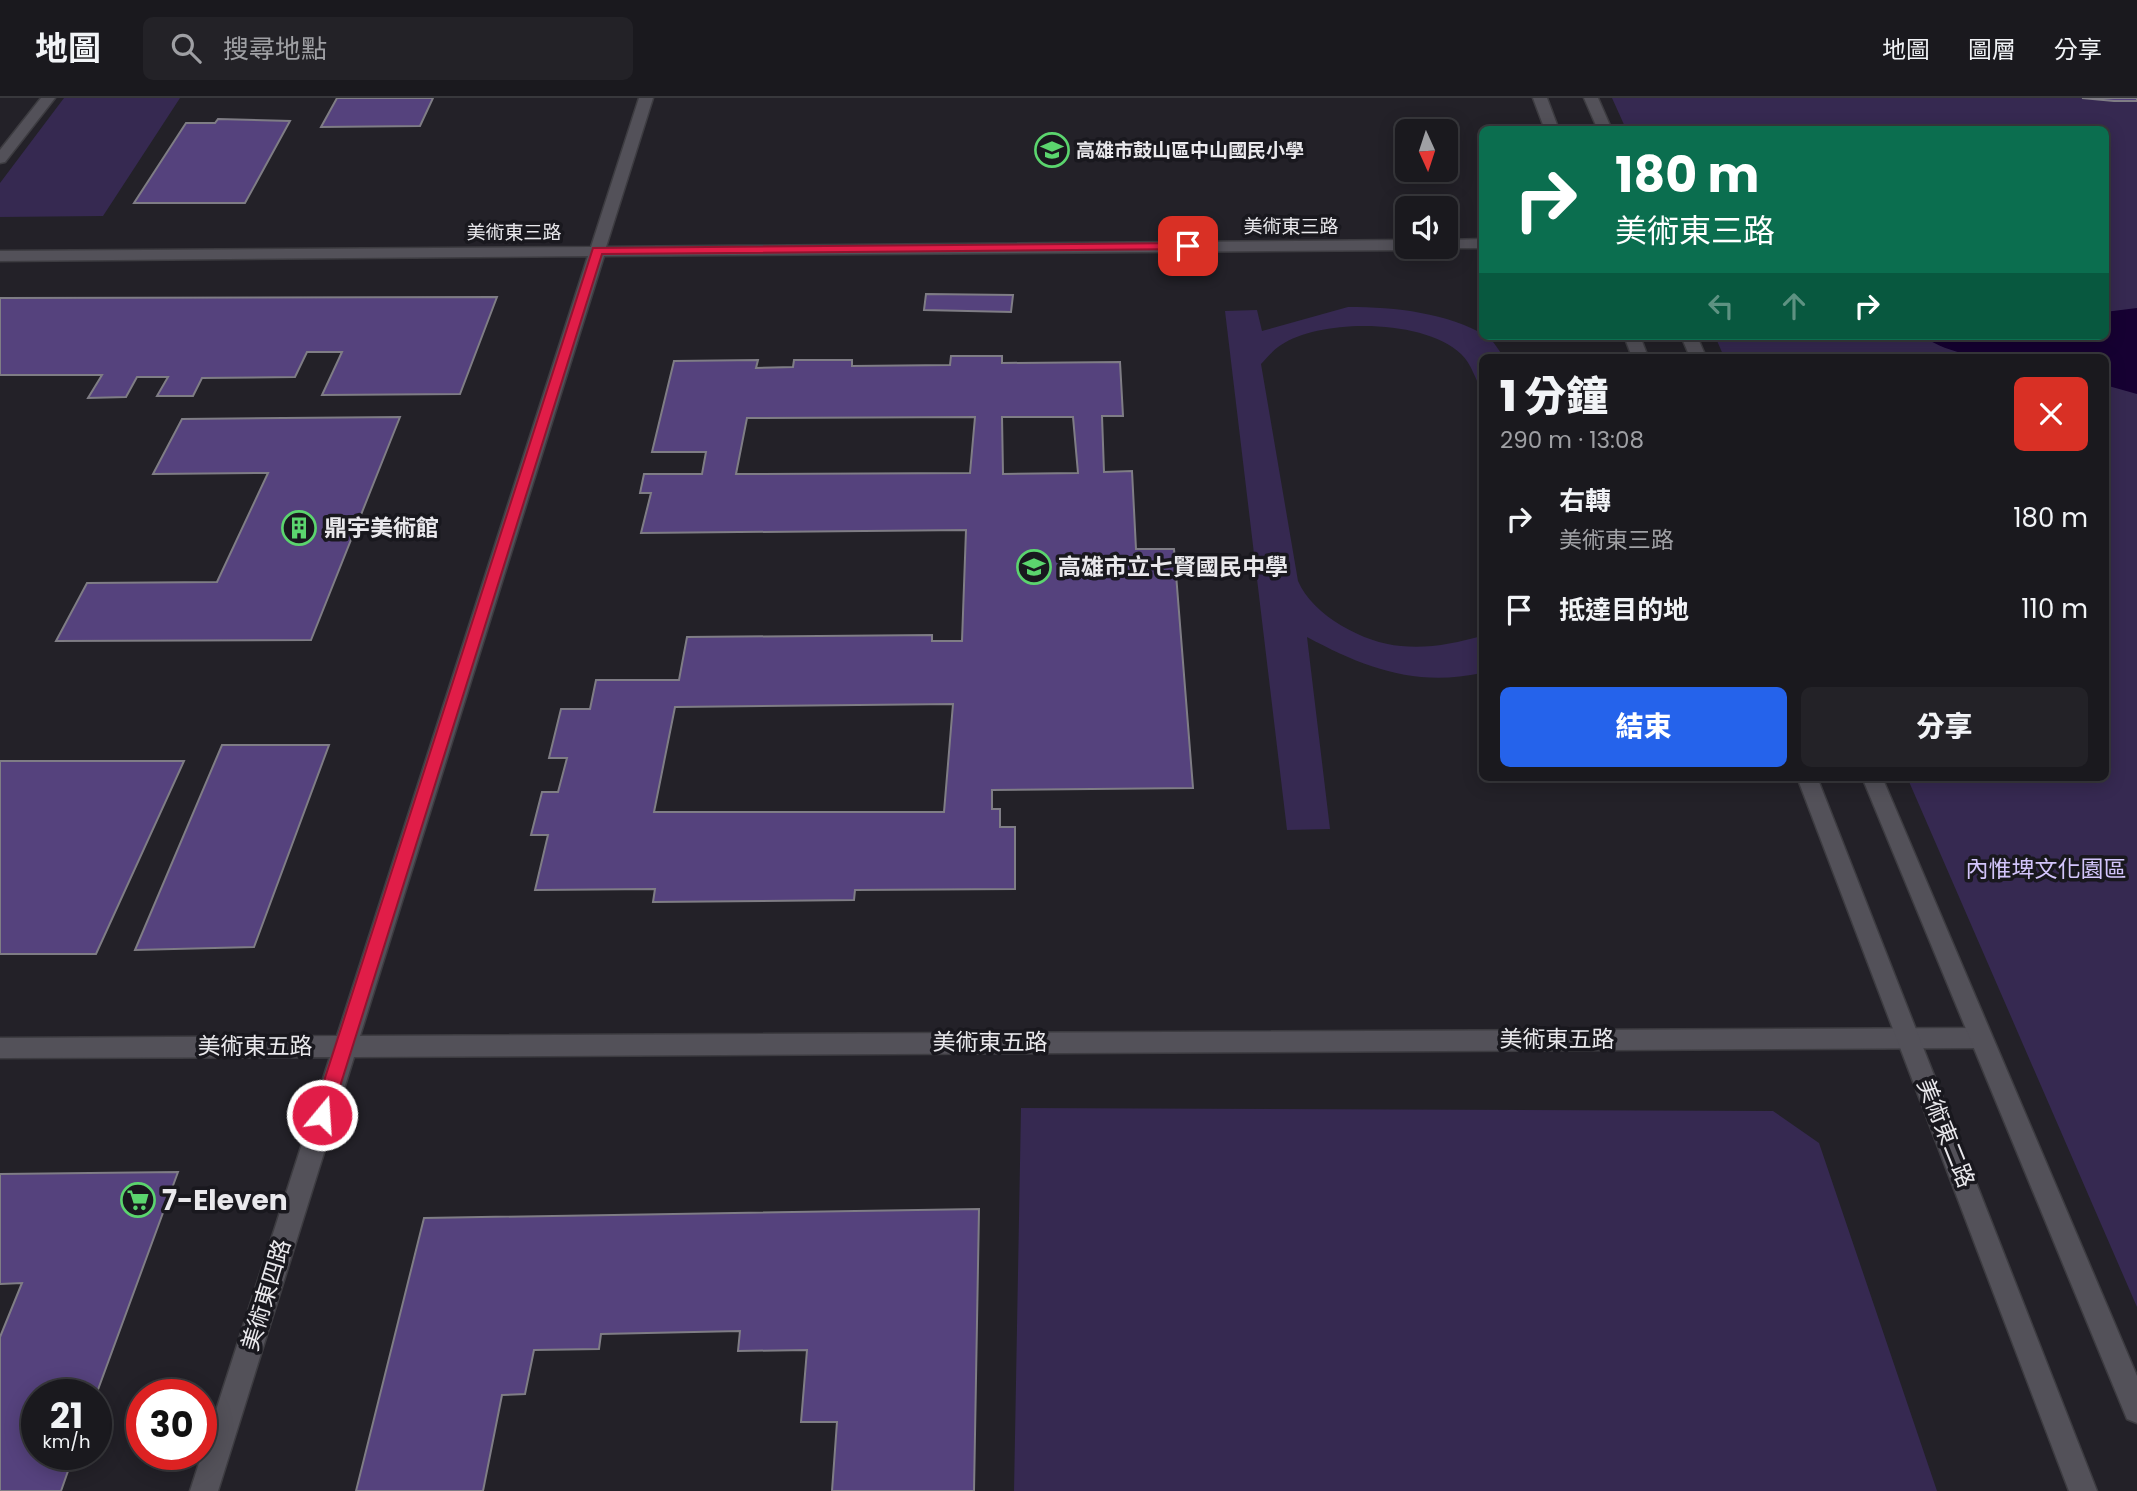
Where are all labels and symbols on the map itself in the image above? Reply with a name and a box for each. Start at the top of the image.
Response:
north arrow [1395,119,1458,182]
school or university icon: 高雄市鼓山區中山國民小學 [1033,131,1071,169]
place label: 高雄市鼓山區中山國民小學 [1076,137,1304,164]
street label: 美術東三路 [1243,213,1339,240]
pin [1158,216,1218,276]
street label: 美術東三路 [466,219,562,246]
building icon: 鼎宇美術館 [280,509,318,547]
place label: 鼎宇美術館 [324,512,439,544]
school or university icon: 高雄市立七賢國民中學 [1015,548,1053,586]
place label: 高雄市立七賢國民中學 [1058,551,1288,583]
park label: 內惟埤文化園區 [1966,853,2127,885]
street label: 美術東五路 [1500,1023,1615,1055]
street label: 美術東五路 [933,1026,1048,1058]
street label: 美術東五路 [198,1030,313,1062]
street label: 美術東二路 [1910,1074,1982,1192]
position arrow [285,1078,359,1152]
supermarket icon: 7-Eleven [119,1181,157,1219]
place label: 7-Eleven [162,1181,288,1220]
street label: 美術東四路 [234,1235,298,1355]
speed limit sign: 30 [126,1379,217,1470]

